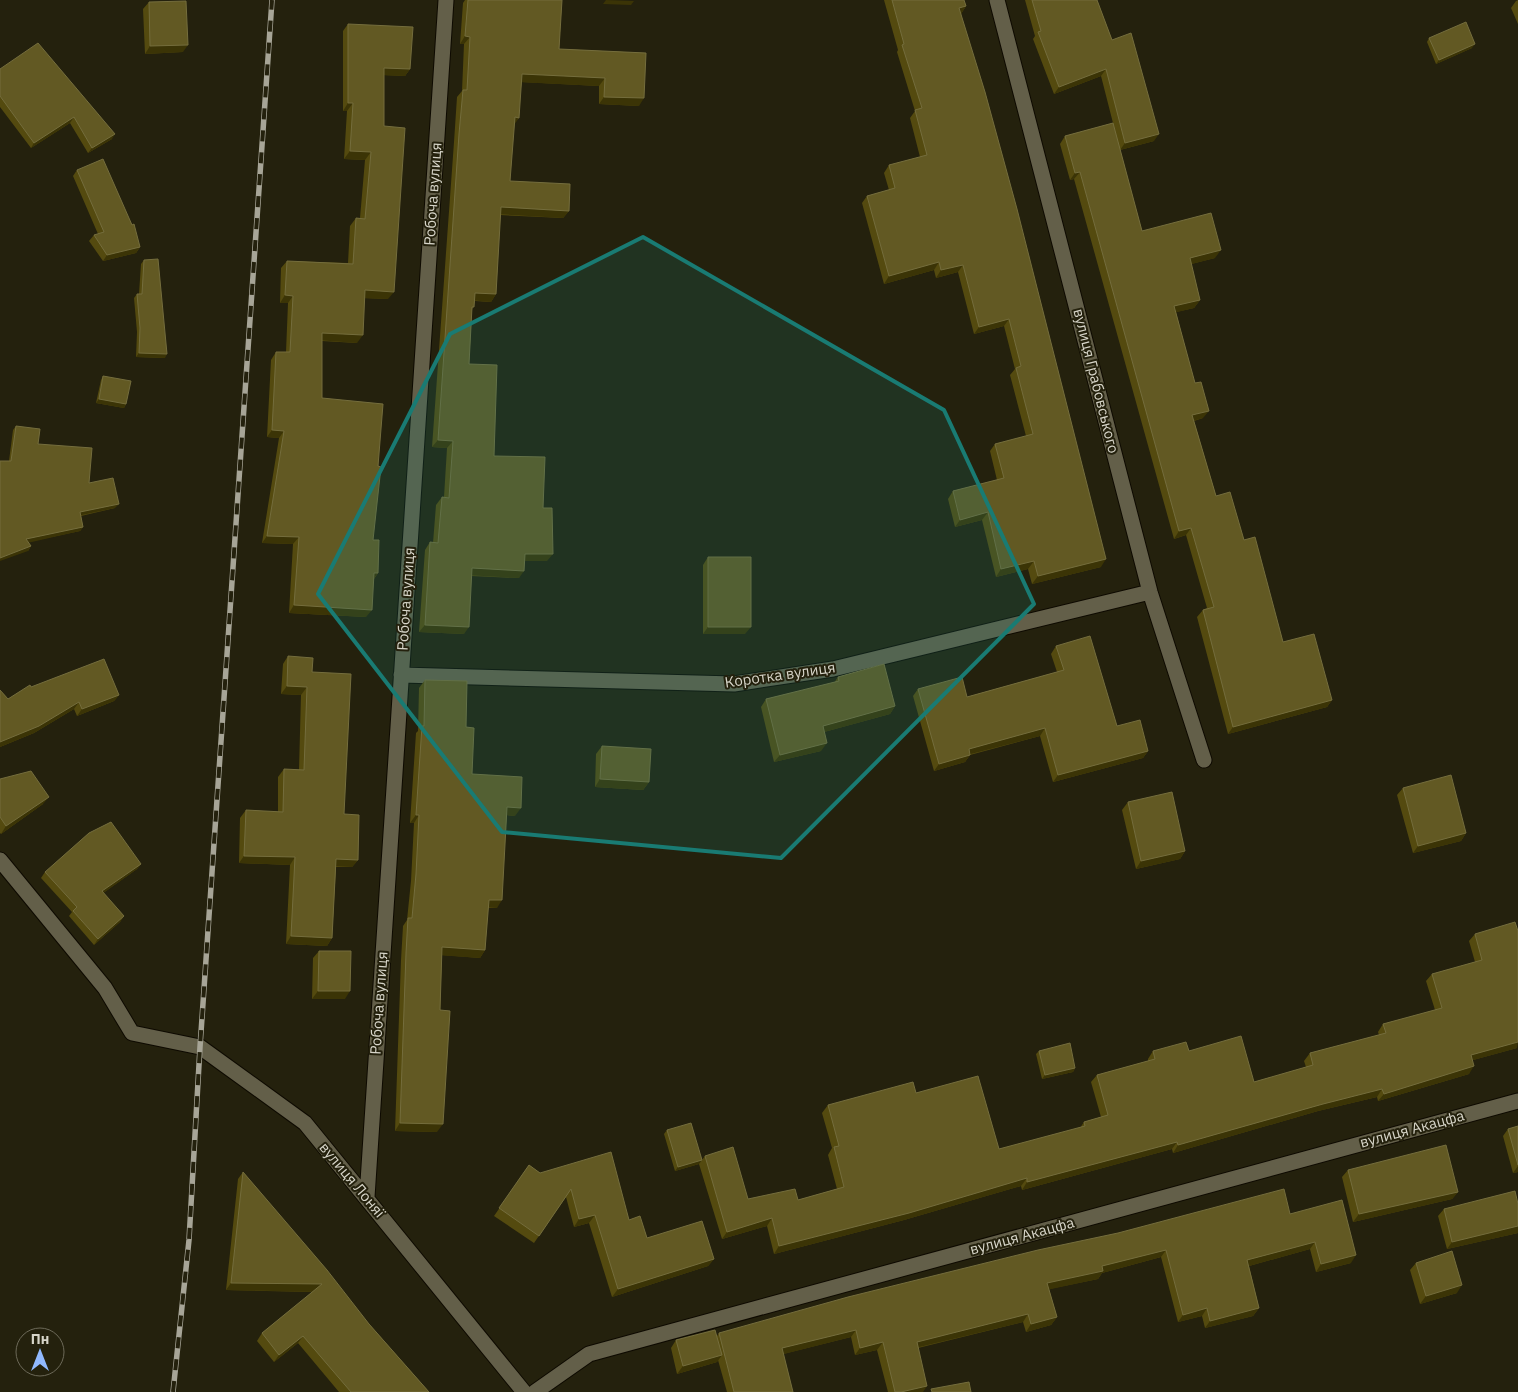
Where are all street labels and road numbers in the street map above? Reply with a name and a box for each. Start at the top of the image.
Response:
street label: Робоча вулиця [419,142,446,246]
street label: вулиця Грабовського [1069,307,1124,455]
street label: Робоча вулиця [392,547,419,651]
street label: Коротка вулиця [723,657,836,692]
street label: Робоча вулиця [365,951,392,1055]
street label: вулиця Акацфа [1358,1105,1466,1152]
street label: вулиця Лоняї [315,1138,390,1221]
street label: вулиця Акацфа [968,1212,1076,1259]

